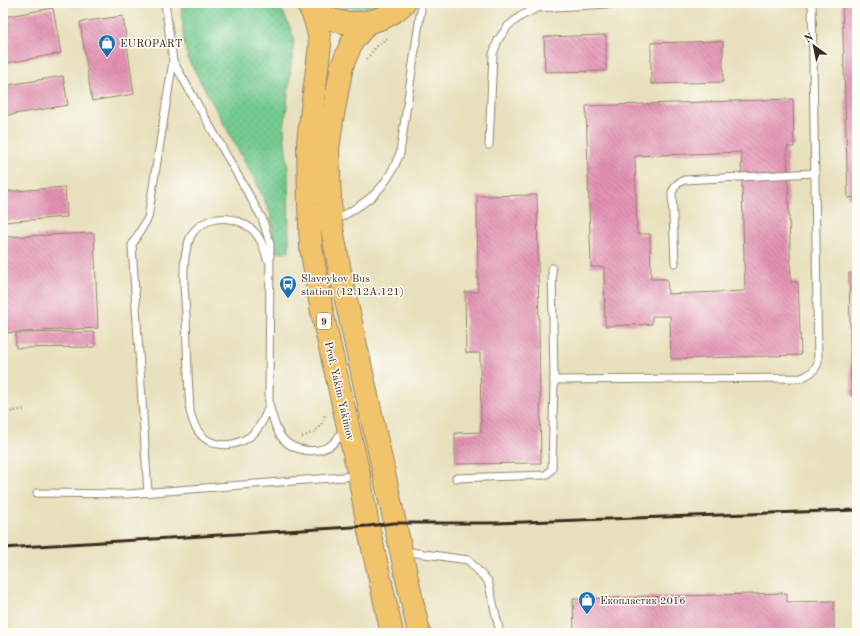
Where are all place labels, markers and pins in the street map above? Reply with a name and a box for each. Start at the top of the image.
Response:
shop icon: EUROPART [97,33,117,58]
place label: EUROPART [120,39,183,50]
bus stop icon: Slaveykov Bus station (12,12A,121) [278,274,298,299]
place label: Slaveykov Bus station (12,12A,121) [301,274,404,298]
shop icon: Екопластик 2016 [577,590,597,615]
place label: Екопластик 2016 [600,596,686,607]

